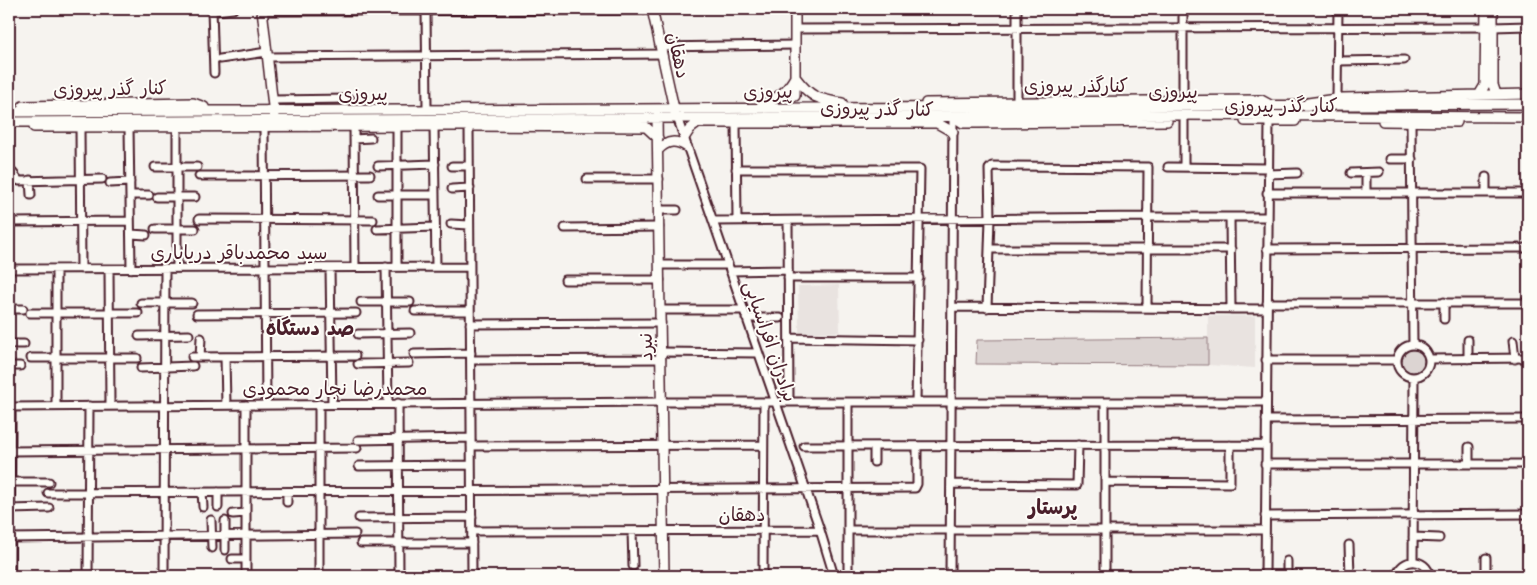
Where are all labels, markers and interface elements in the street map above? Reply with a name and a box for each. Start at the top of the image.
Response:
street label: دهقان [662,30,694,81]
street label: کنارگذر پیروزی [1024,75,1128,98]
street label: کنار گذر پیروزی [53,77,167,102]
street label: پیروزی [743,81,793,104]
street label: پیروزی [1148,81,1198,104]
street label: پیروزی [338,83,388,106]
street label: کنار گذر پیروزی [1224,95,1338,118]
street label: کنار گذر پیروزی [820,97,934,122]
street label: سید محمدباقر دریاباری [150,242,328,264]
street label: برادران افراسیابی [738,278,801,405]
district label: صد دستگاه [266,316,354,340]
street label: نبرد [635,333,657,361]
street label: محمدرضا نجار محمودی [243,378,427,400]
district label: پرستار [1027,496,1078,520]
street label: دهقان [719,504,766,526]

